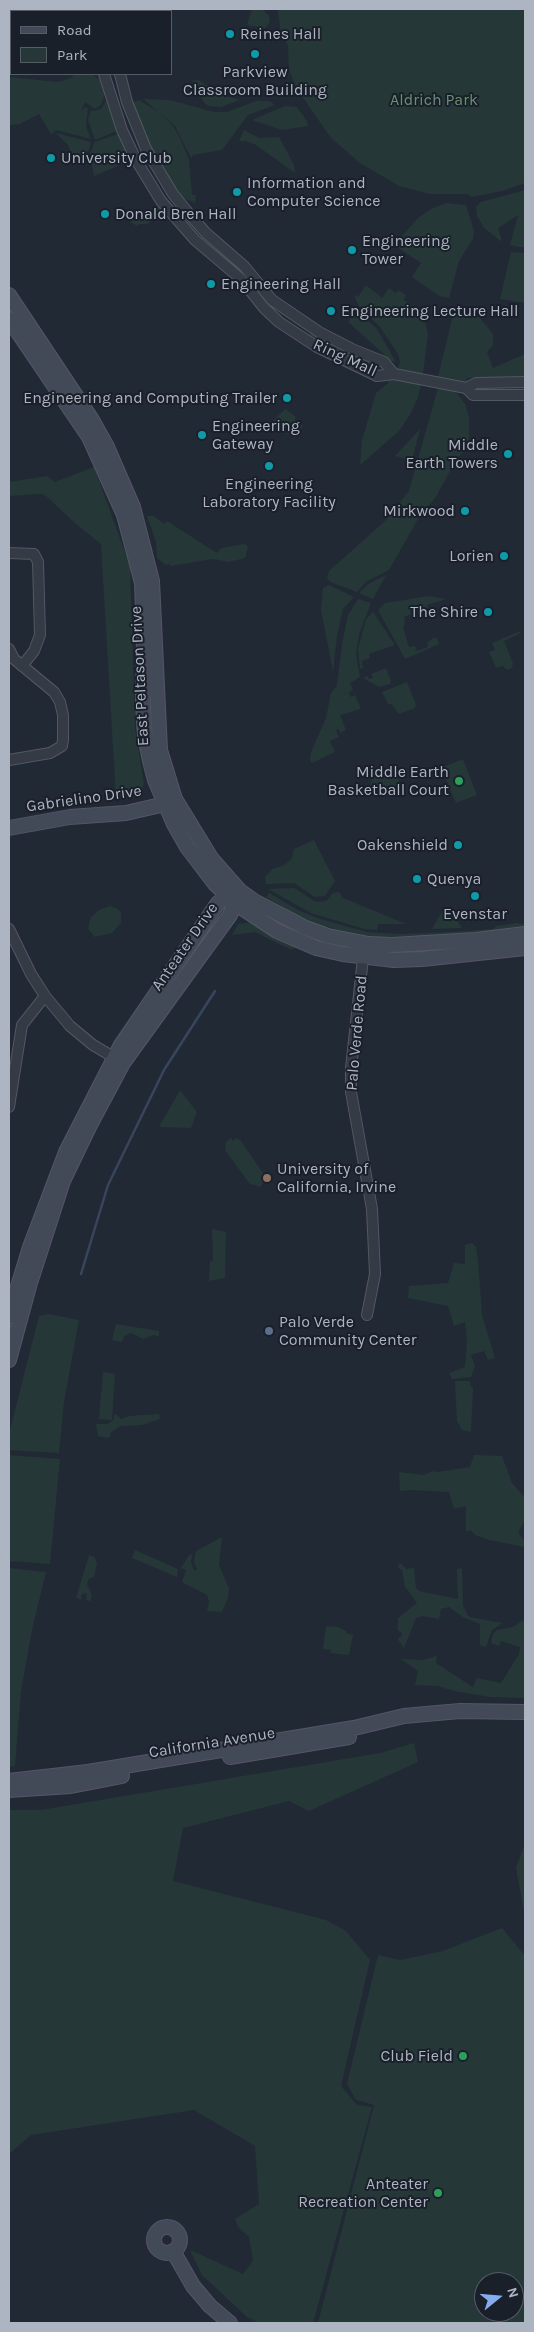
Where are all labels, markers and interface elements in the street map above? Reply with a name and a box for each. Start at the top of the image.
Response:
legend [10,10,172,75]
text: Road [57,21,92,39]
place label: Reines Hall [240,24,321,44]
marker: Reines Hall [224,28,236,40]
text: Park [57,46,87,64]
marker: Parkview Classroom Building [249,48,261,60]
place label: Parkview Classroom Building [183,62,327,100]
park label: Aldrich Park [390,90,478,110]
place label: University Club [61,148,172,168]
marker: University Club [45,152,57,164]
place label: Information and Computer Science [247,173,380,211]
marker: Information and Computer Science [231,186,243,198]
place label: Donald Bren Hall [115,204,236,224]
marker: Donald Bren Hall [99,208,111,220]
place label: Engineering Tower [362,231,450,269]
marker: Engineering Tower [346,244,358,256]
place label: Engineering Hall [221,274,341,294]
marker: Engineering Hall [205,278,217,290]
place label: Engineering Lecture Hall [341,301,518,321]
marker: Engineering Lecture Hall [325,305,337,317]
street label: Ring Mall [310,335,380,381]
place label: Engineering and Computing Trailer [23,388,277,408]
marker: Engineering and Computing Trailer [281,392,293,404]
place label: Engineering Gateway [212,416,300,454]
marker: Engineering Gateway [196,429,208,441]
place label: Middle Earth Towers [405,435,498,473]
marker: Middle Earth Towers [502,448,514,460]
marker: Engineering Laboratory Facility [263,460,275,472]
place label: Engineering Laboratory Facility [202,474,336,512]
place label: Mirkwood [383,501,455,521]
marker: Mirkwood [459,505,471,517]
place label: Lorien [449,546,494,566]
marker: Lorien [498,550,510,562]
place label: The Shire [410,602,478,622]
street label: East Peltason Drive [127,605,153,747]
marker: The Shire [482,606,494,618]
place label: Middle Earth Basketball Court [328,762,449,800]
marker: Middle Earth Basketball Court [453,775,465,787]
street label: Gabrielino Drive [25,781,143,817]
place label: Oakenshield [357,835,448,855]
marker: Oakenshield [452,839,464,851]
place label: Quenya [427,869,481,889]
marker: Quenya [411,873,423,885]
marker: Evenstar [469,890,481,902]
street label: Anteater Drive [148,899,222,995]
place label: Evenstar [443,904,507,924]
street label: Palo Verde Road [342,975,372,1091]
place label: University of California, Irvine [277,1159,396,1197]
marker: University of California, Irvine [261,1172,273,1184]
place label: Palo Verde Community Center [279,1312,417,1350]
marker: Palo Verde Community Center [263,1325,275,1337]
street label: California Avenue [148,1724,276,1762]
place label: Club Field [380,2046,453,2066]
marker: Club Field [457,2050,469,2062]
place label: Anteater Recreation Center [298,2174,428,2212]
marker: Anteater Recreation Center [432,2187,444,2199]
north arrow [474,2272,524,2322]
text: N [503,2285,522,2300]

